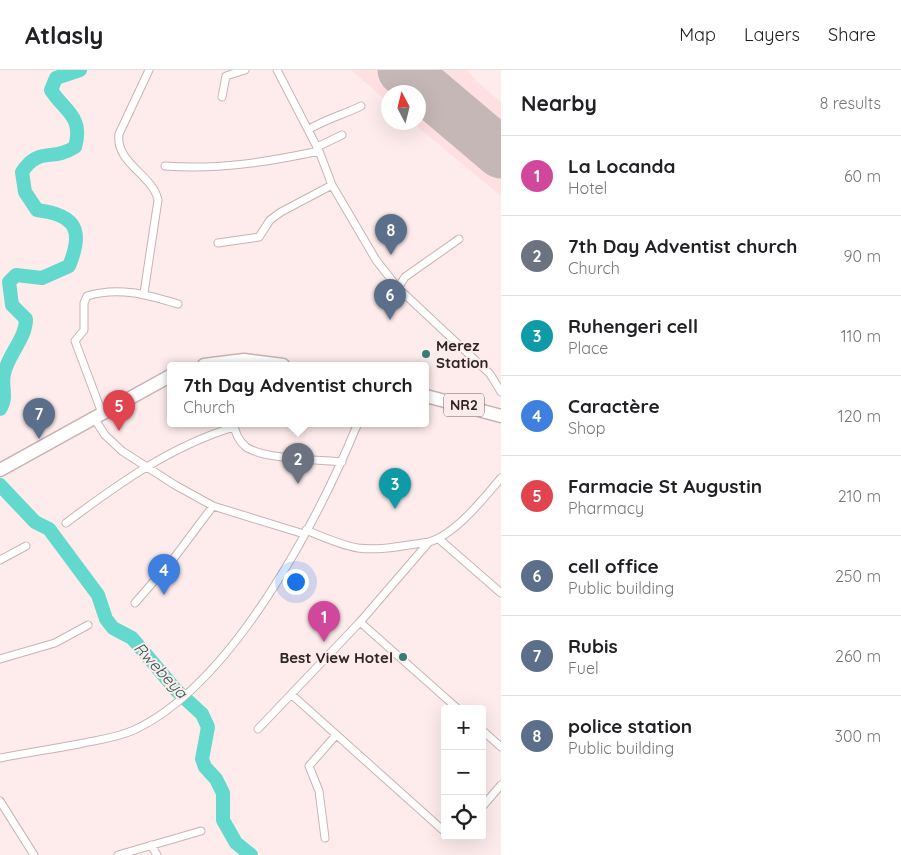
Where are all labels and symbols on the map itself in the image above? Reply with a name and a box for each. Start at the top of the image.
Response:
north arrow [381,85,426,130]
pin: 8 [375,214,407,255]
pin: 6 [374,279,406,320]
place label: Merez Station [436,336,489,372]
marker: Merez Station [420,348,432,360]
pin: 5 [103,390,135,431]
road number: NR2 [444,394,484,416]
pin: 7 [23,398,55,439]
pin: 2 [282,443,314,484]
pin: 3 [379,468,411,509]
pin: 4 [148,554,180,595]
your location [283,569,309,595]
pin: 1 [308,601,340,642]
water label: Rwebeya [130,638,193,703]
place label: Best View Hotel [279,648,393,667]
marker: Best View Hotel [397,651,409,663]

